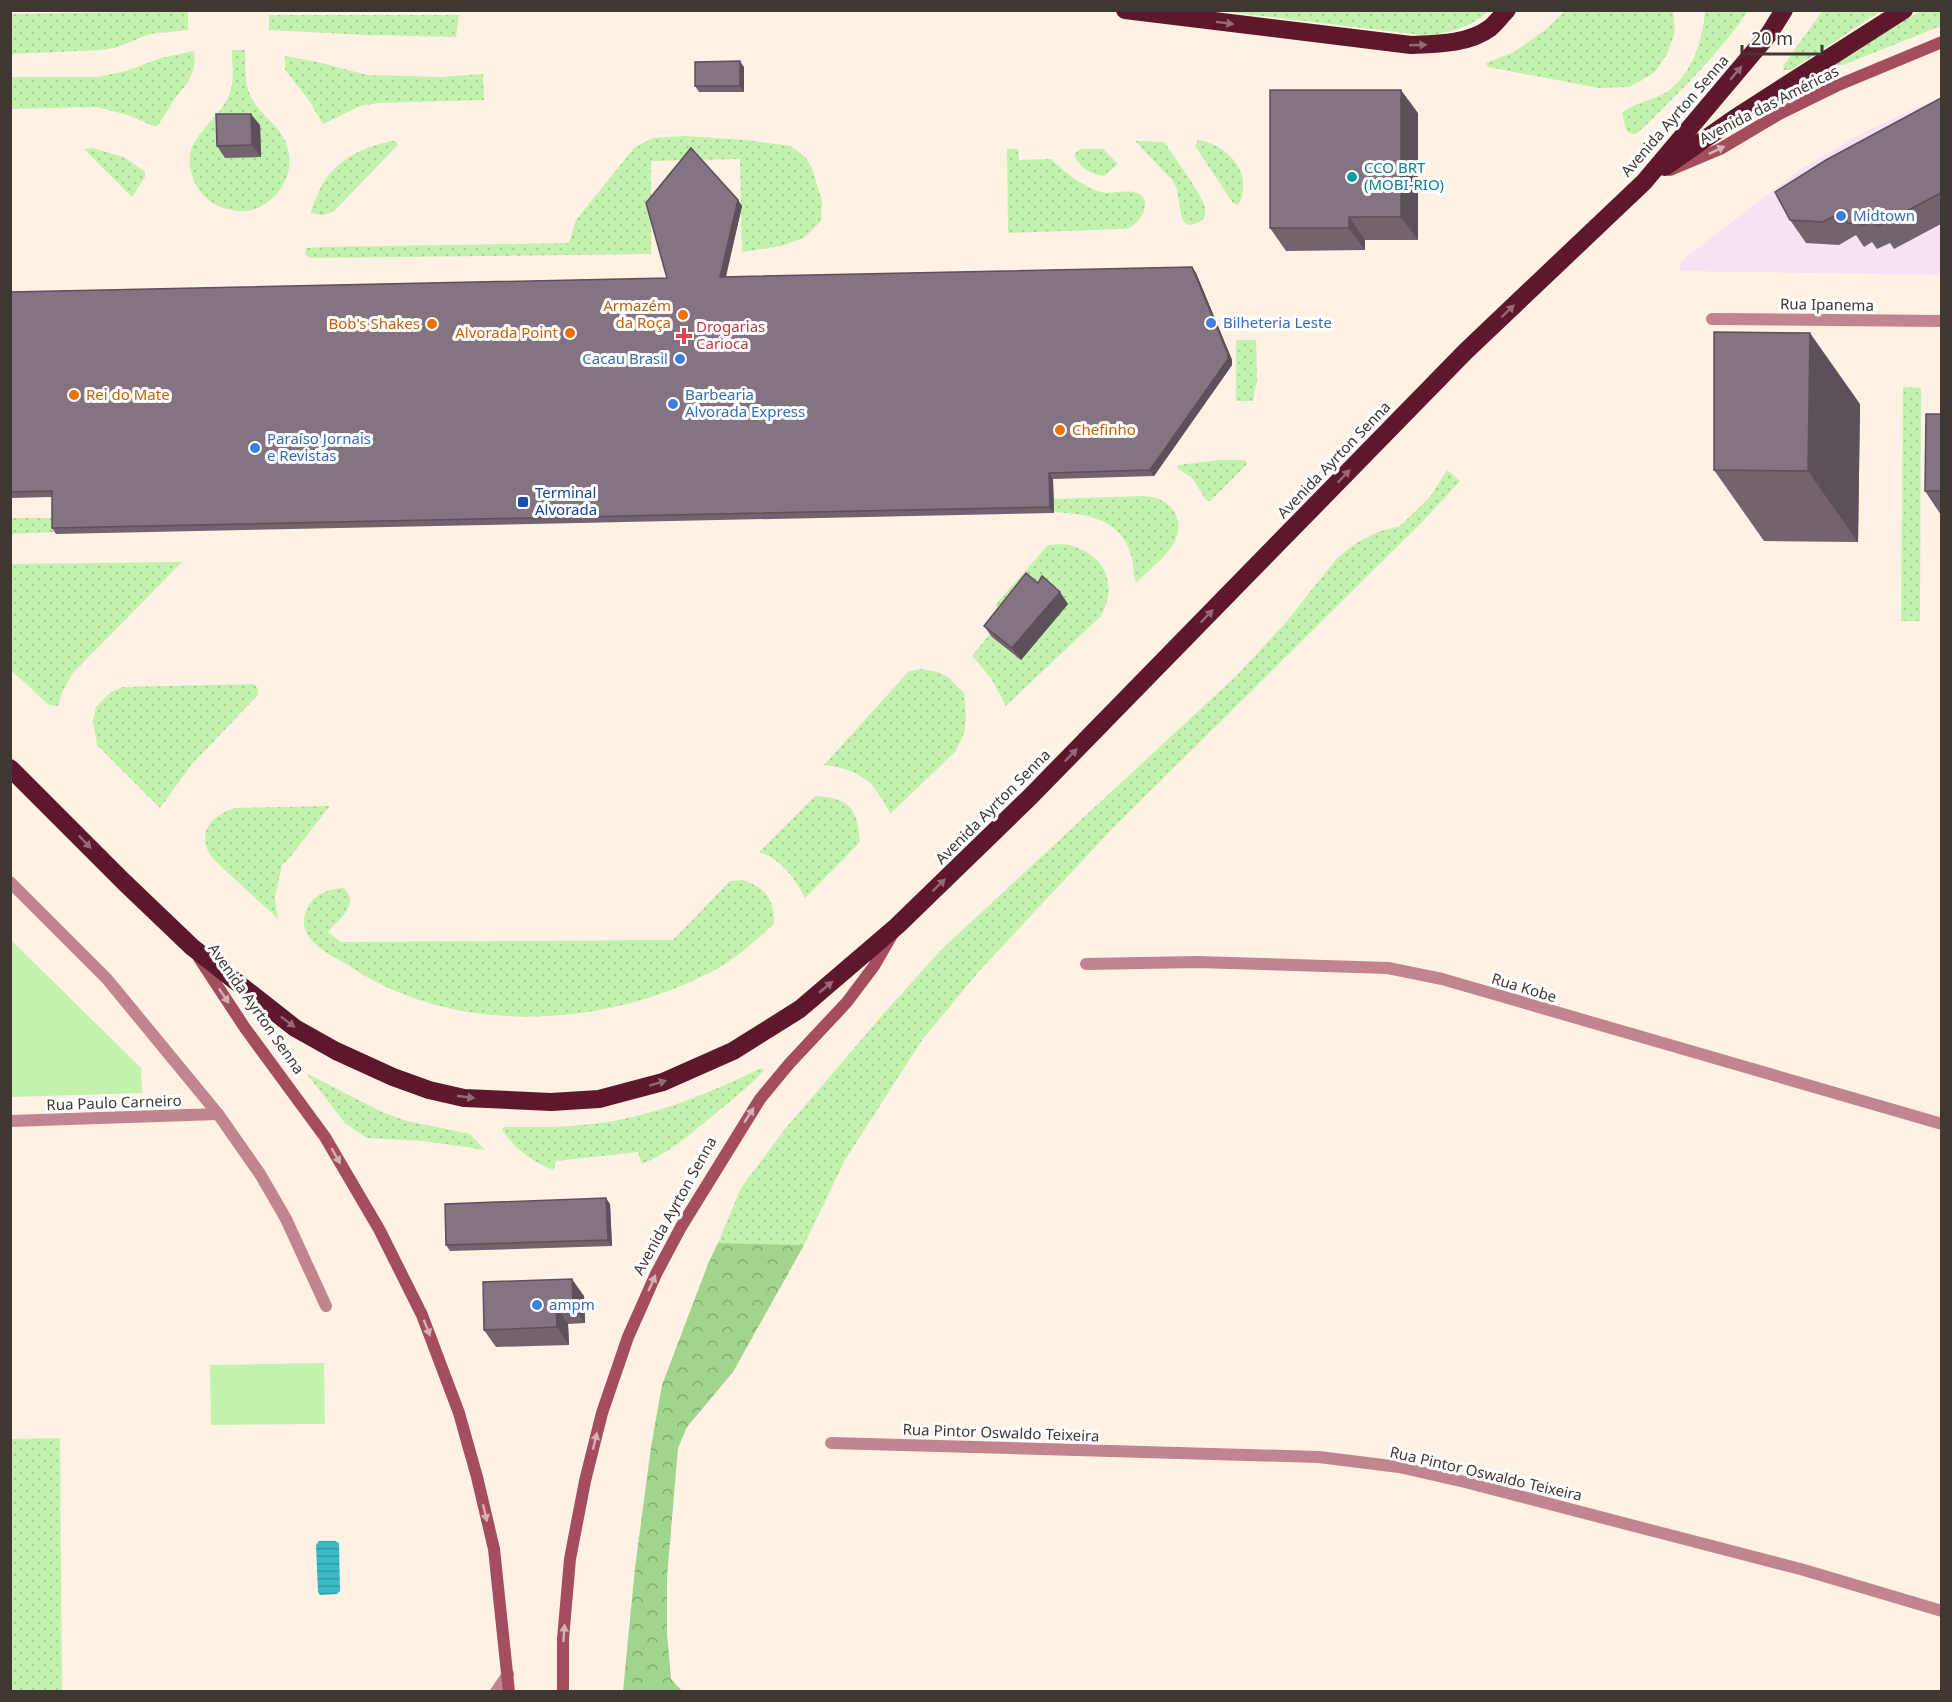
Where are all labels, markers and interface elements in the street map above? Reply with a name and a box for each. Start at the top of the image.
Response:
one-way arrow [1215,18,1234,27]
scale bar [1742,18,1822,56]
text: 20 m [1751,26,1793,50]
one-way arrow [1409,40,1428,49]
street label: Avenida Ayrton Senna [1616,50,1733,180]
street label: Avenida das Américas [1695,60,1842,148]
one-way arrow [1730,65,1743,81]
one-way arrow [1708,145,1725,154]
place label: CCO BRT (MOBI-RIO) [1364,157,1444,194]
marker: CCO BRT (MOBI-RIO) [1345,170,1359,184]
place label: Midtown [1853,205,1915,225]
marker: Midtown [1834,209,1848,223]
street label: Rua Ipanema [1780,293,1874,315]
place label: Armazém da Roça [603,295,671,332]
one-way arrow [1501,304,1515,318]
marker: Armazém da Roça [676,308,690,322]
place label: Bilheteria Leste [1223,312,1332,332]
place label: Bob's Shakes [329,313,420,333]
place label: Drogarias Carioca [696,316,765,353]
marker: Bilheteria Leste [1204,316,1218,330]
marker: Bob's Shakes [425,317,439,331]
place label: Alvorada Point [455,322,559,342]
marker: Alvorada Point [563,326,577,340]
marker: Drogarias Carioca [677,329,691,343]
place label: Cacau Brasil [582,348,668,368]
marker: Cacau Brasil [673,352,687,366]
place label: Rei do Mate [86,384,170,404]
place label: Barbearia Alvorada Express [685,384,805,421]
marker: Rei do Mate [67,388,81,402]
marker: Barbearia Alvorada Express [666,397,680,411]
street label: Avenida Ayrton Senna [1272,397,1394,522]
place label: Chefinho [1072,419,1136,439]
marker: Chefinho [1053,423,1067,437]
place label: Paraíso Jornais e Revistas [267,428,371,465]
marker: Paraíso Jornais e Revistas [248,441,262,455]
one-way arrow [1336,470,1350,484]
place label: Terminal Alvorada [535,482,597,519]
marker: Terminal Alvorada [516,495,530,509]
one-way arrow [1200,609,1214,623]
street label: Avenida Ayrton Senna [930,744,1054,868]
one-way arrow [1064,748,1078,763]
one-way arrow [77,835,91,849]
one-way arrow [932,879,946,893]
street label: Avenida Ayrton Senna [204,939,309,1078]
street label: Rua Kobe [1489,968,1559,1006]
one-way arrow [818,980,834,993]
one-way arrow [218,988,229,1004]
one-way arrow [280,1015,295,1027]
one-way arrow [649,1078,667,1087]
street label: Rua Paulo Carneiro [46,1090,182,1114]
one-way arrow [456,1093,475,1102]
one-way arrow [744,1107,755,1123]
street label: Avenida Ayrton Senna [628,1133,720,1278]
one-way arrow [331,1147,341,1164]
one-way arrow [647,1275,656,1292]
place label: ampm [549,1294,595,1314]
marker: ampm [530,1298,544,1312]
one-way arrow [423,1319,432,1337]
street label: Rua Pintor Oswaldo Teixeira [902,1419,1100,1445]
one-way arrow [591,1432,601,1450]
street label: Rua Pintor Oswaldo Teixeira [1388,1441,1584,1505]
one-way arrow [481,1504,491,1523]
one-way arrow [559,1624,568,1643]

